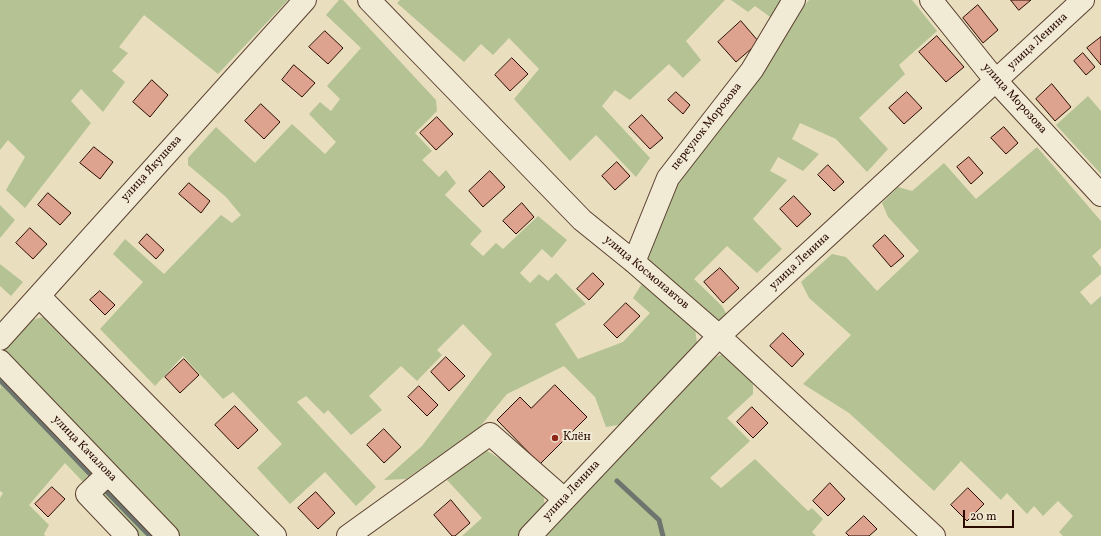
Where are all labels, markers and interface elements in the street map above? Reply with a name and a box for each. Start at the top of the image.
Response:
street label: улица Ленина [1005,10,1071,74]
street label: улица Морозова [979,61,1049,137]
street label: переулок Морозова [668,80,746,174]
street label: улица Якушева [119,133,185,205]
street label: улица Ленина [767,230,833,294]
street label: улица Космонавтов [600,233,692,313]
street label: улица Качалова [49,413,119,485]
place label: Клён [563,431,591,445]
marker: Клён [550,433,560,443]
street label: улица Ленина [540,458,604,524]
scale bar [965,502,1016,528]
text: 20 m [970,509,997,525]

